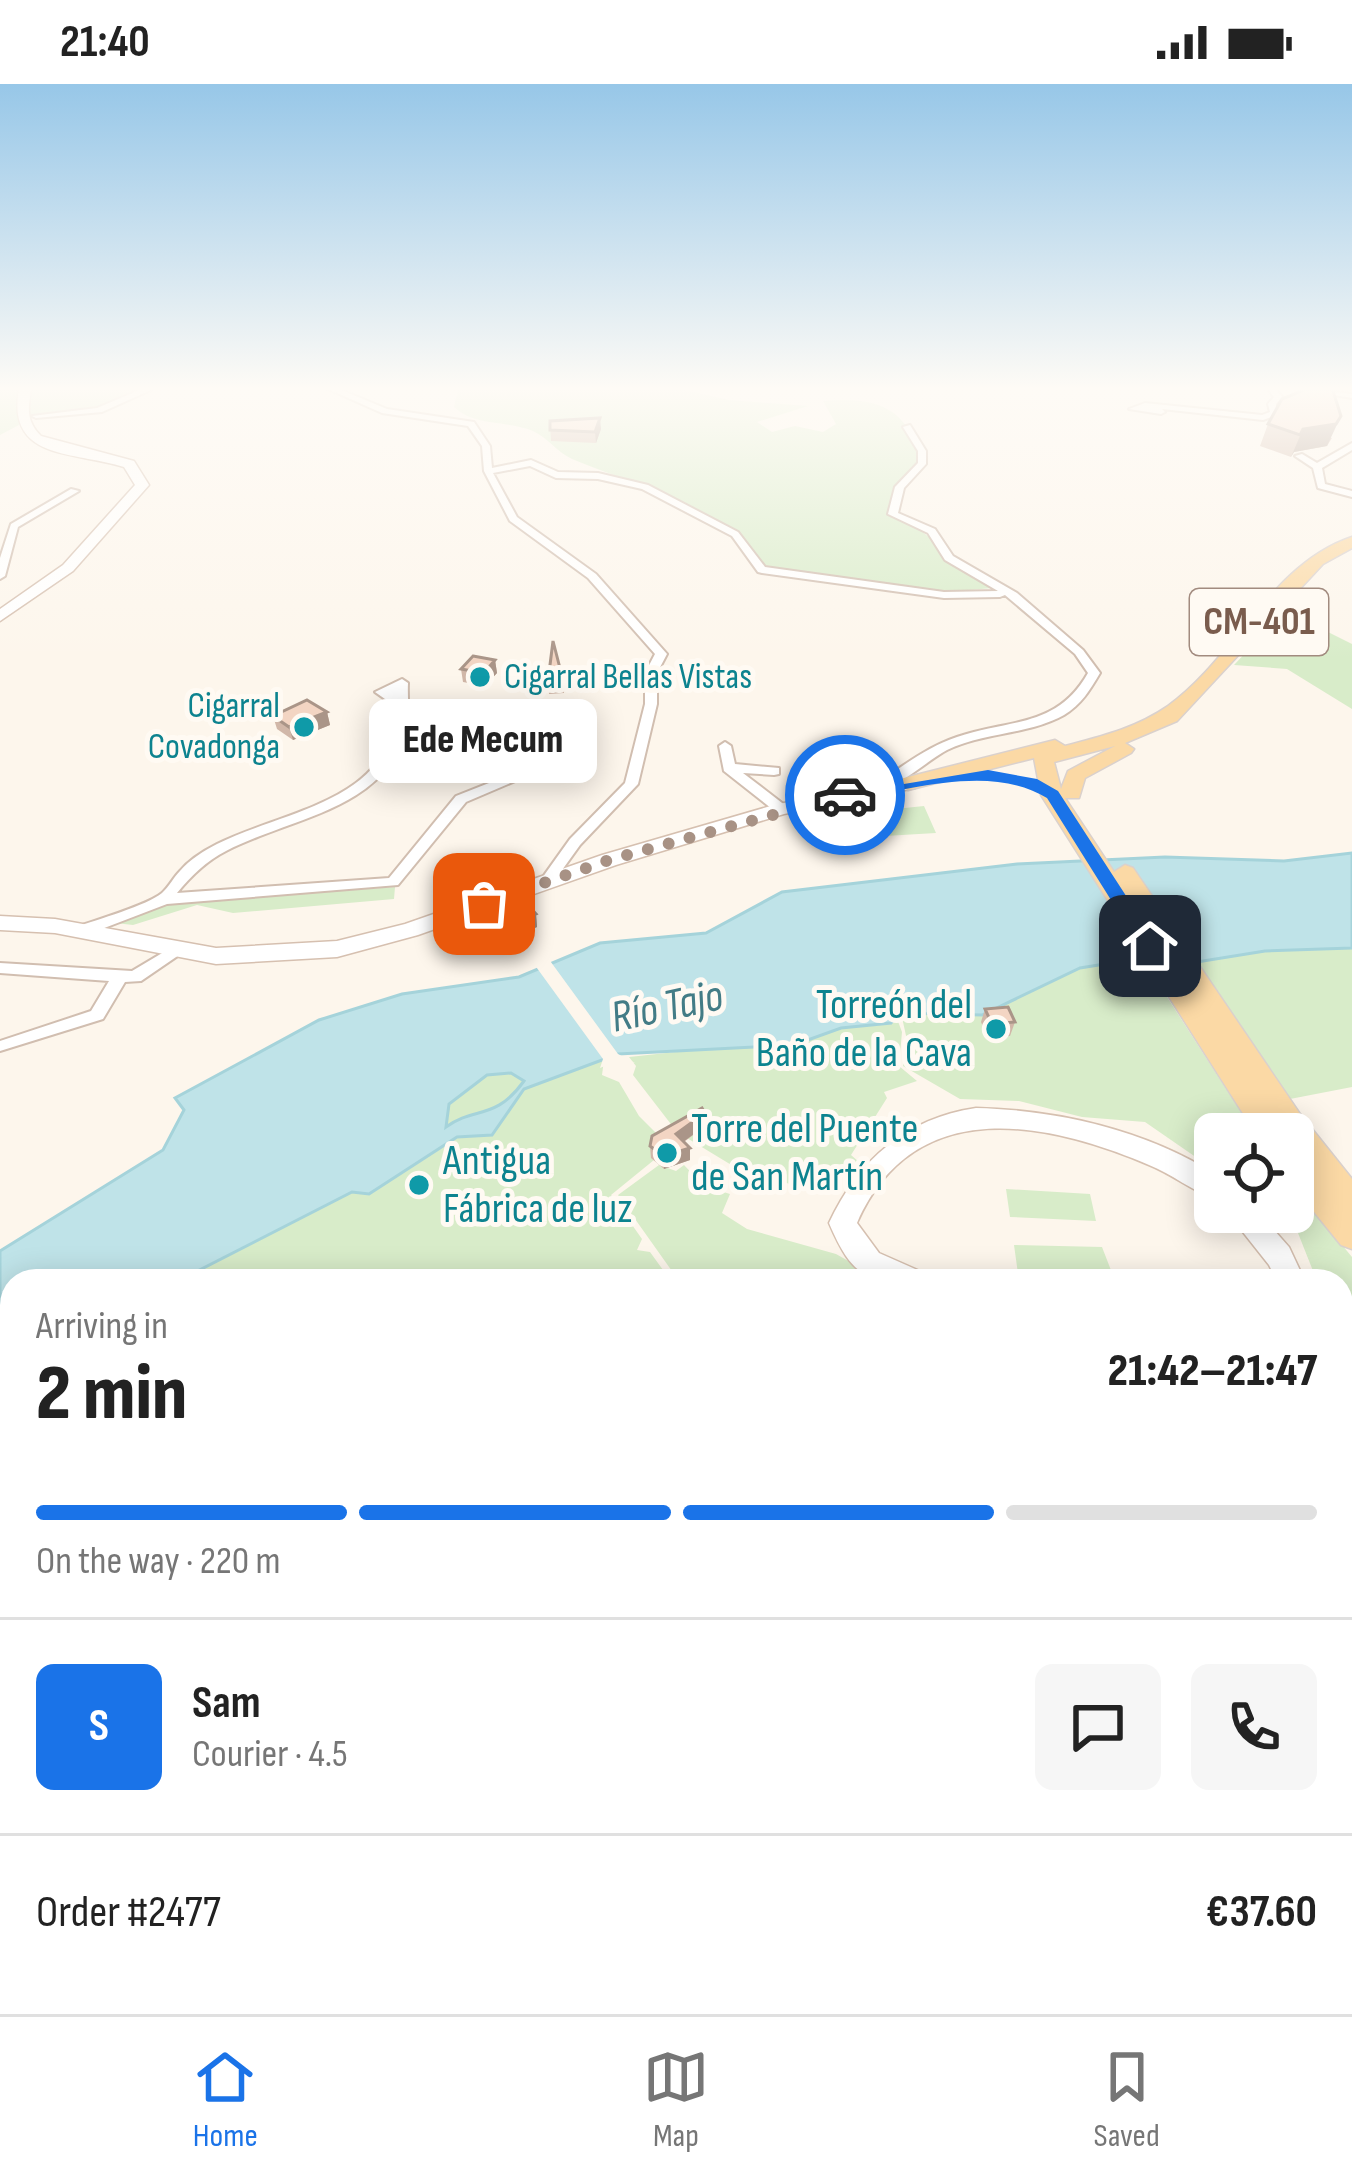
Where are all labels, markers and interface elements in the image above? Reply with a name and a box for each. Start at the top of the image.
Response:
text: 21:40 [60,15,150,70]
road number: CM-401 [1190,589,1328,655]
place label: Cigarral Bellas Vistas [504,656,752,699]
marker: Cigarral Bellas Vistas [467,664,493,690]
place label: Cigarral Covadonga [148,685,280,769]
callout: Ede Mecum [370,700,598,784]
marker: Cigarral Covadonga [291,714,317,740]
text: Ede Mecum [403,717,563,764]
courier [785,735,905,855]
icon: car [812,762,878,828]
pin [433,853,535,955]
icon: bag [451,871,517,937]
pin [1099,895,1201,997]
icon: home [1117,913,1183,979]
water label: Río Tajo [606,968,728,1046]
place label: Torreón del Baño de la Cava [756,980,972,1079]
marker: Torreón del Baño de la Cava [983,1016,1009,1042]
place label: Torre del Puente de San Martín [691,1104,918,1203]
map controls [1194,1113,1314,1233]
button: locate [1194,1113,1314,1233]
place label: Antigua Fábrica de luz [442,1136,632,1235]
marker: Torre del Puente de San Martín [654,1140,680,1166]
marker: Antigua Fábrica de luz [406,1172,432,1198]
text: Arriving in [36,1303,168,1350]
text: 21:42–21:47 [1108,1344,1317,1399]
text: 2 min [36,1348,187,1441]
text: On the way · 220 m [36,1538,281,1585]
button: chat [1035,1664,1161,1790]
button: phone [1191,1664,1317,1790]
text: Sam [192,1676,261,1731]
text: S [89,1699,109,1754]
text: Courier · 4.5 [192,1731,348,1778]
text: Order #2477 [36,1885,221,1940]
text: €37.60 [1206,1885,1317,1940]
tab: Home [192,2044,258,2156]
tab: Map [643,2044,709,2156]
tab: Saved [1094,2044,1160,2156]

